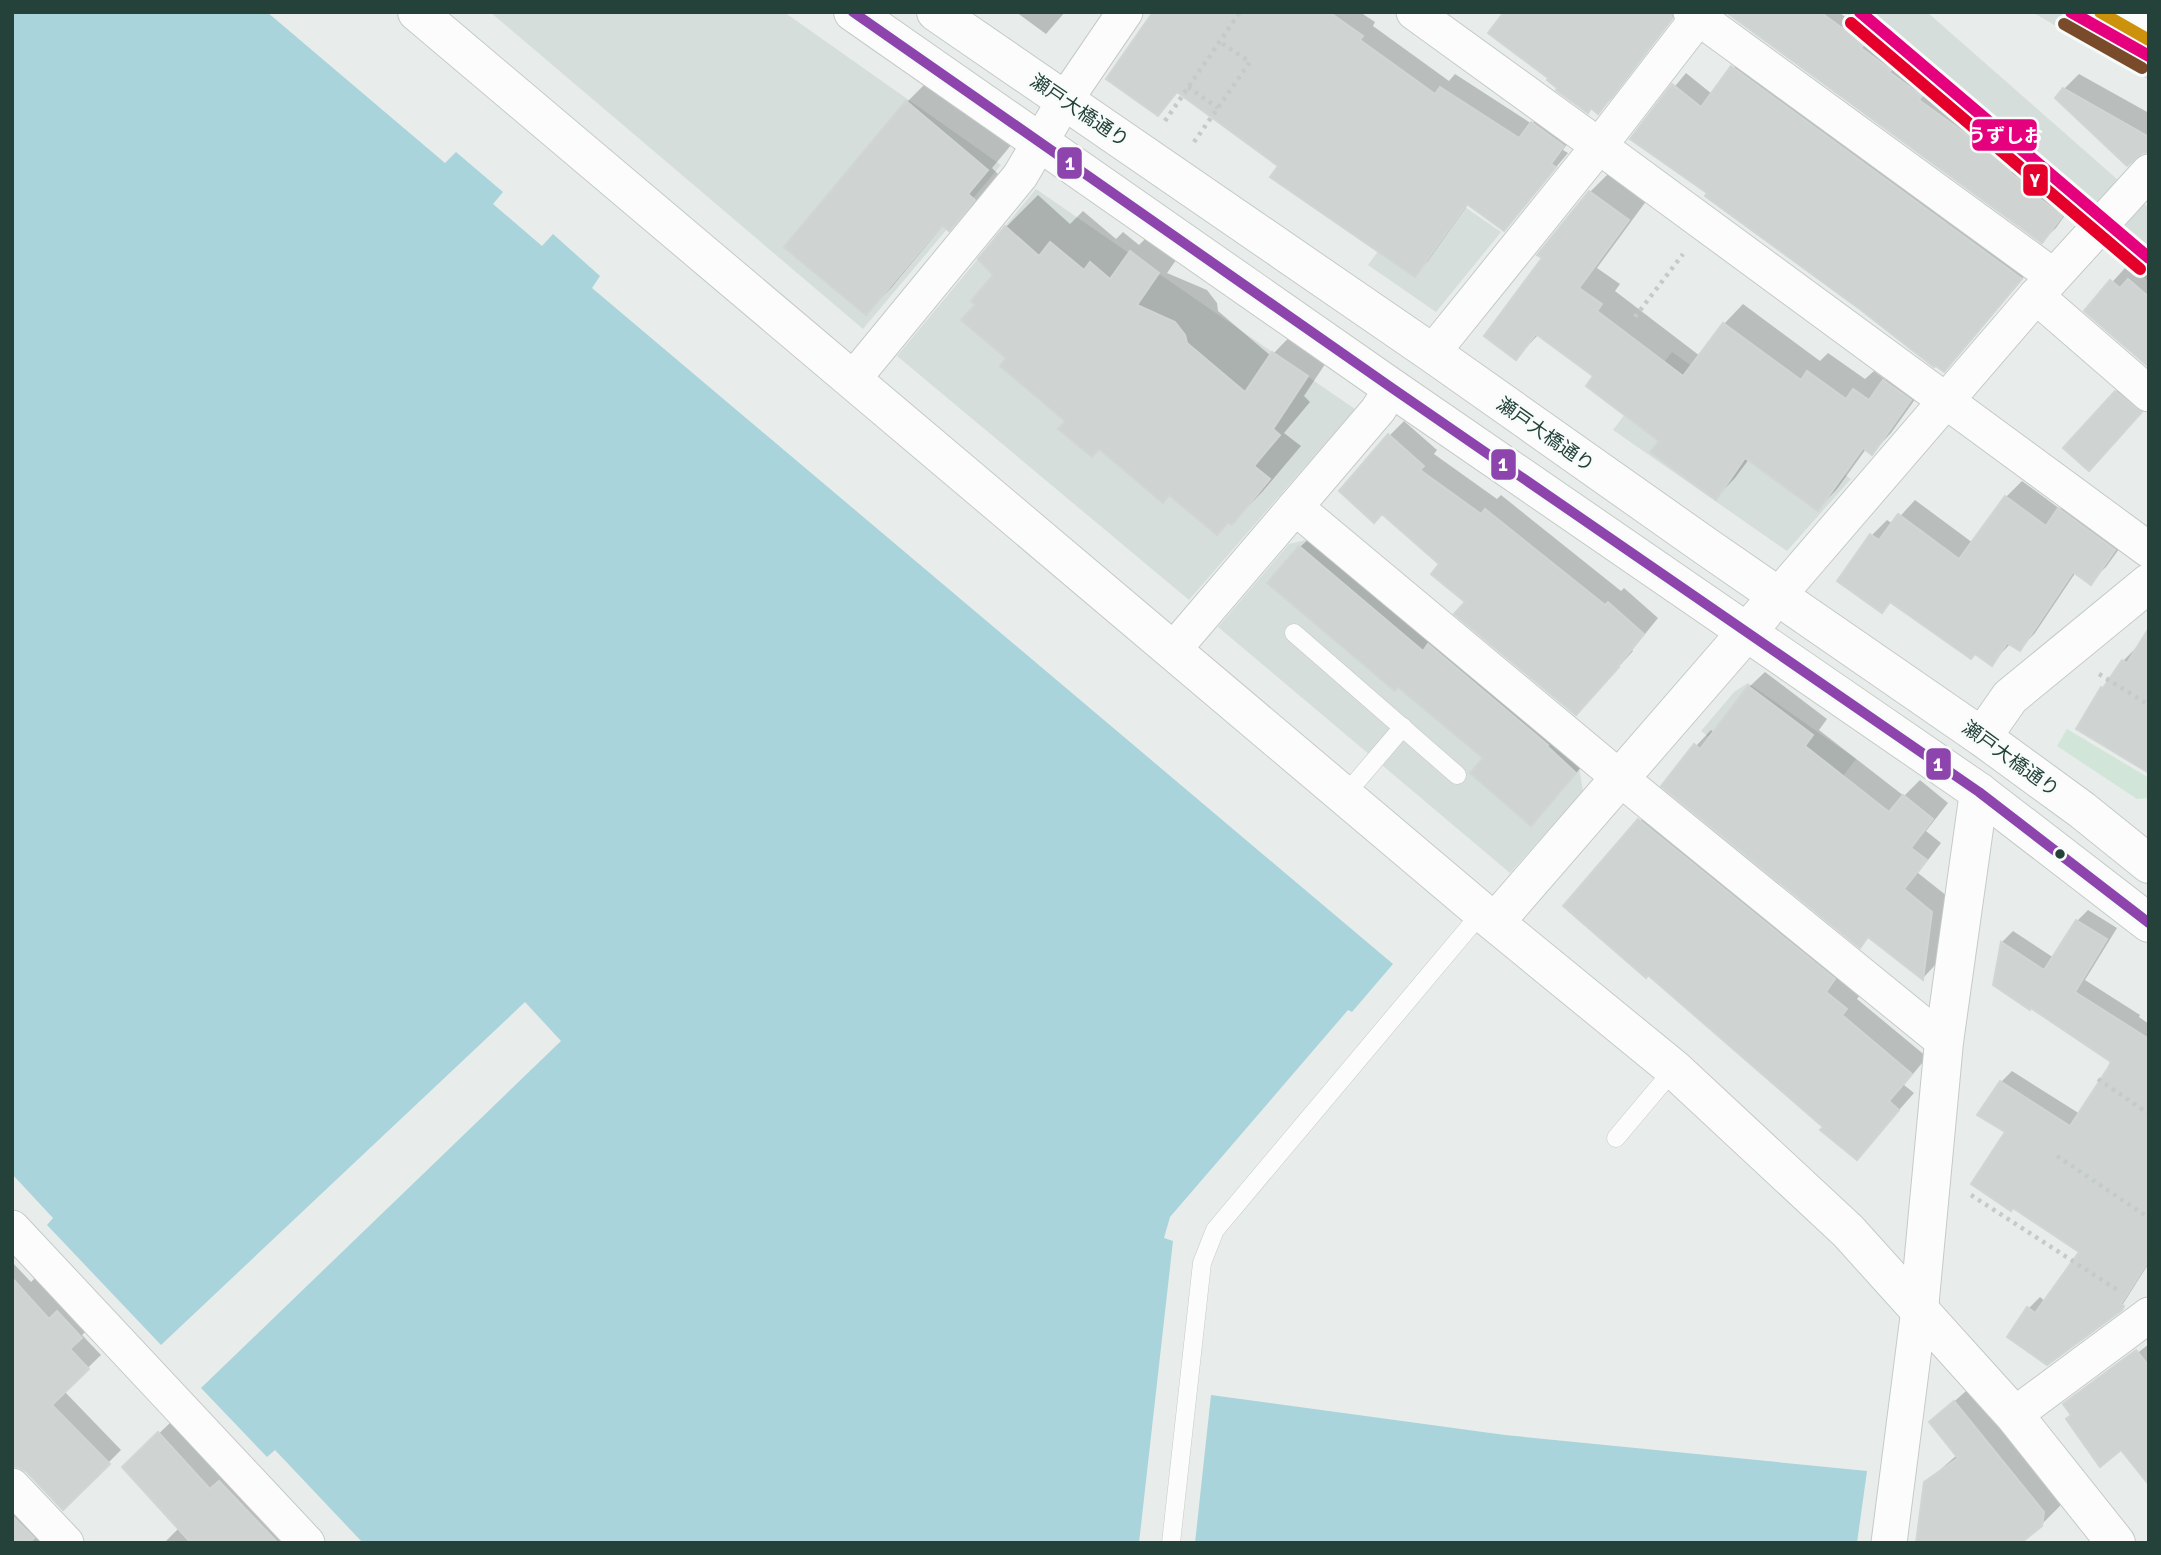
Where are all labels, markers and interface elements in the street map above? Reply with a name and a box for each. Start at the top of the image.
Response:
street label: 瀬戸大橋通り [1025,69,1133,153]
line badge: うずしお [1971,118,2038,152]
text: うずしお [1967,124,2043,148]
line badge: 1 [1056,146,1083,180]
text: 1 [1065,152,1075,176]
line badge: Y [2022,163,2049,197]
text: Y [2029,169,2041,193]
street label: 瀬戸大橋通り [1492,392,1599,477]
line badge: 1 [1490,448,1517,481]
text: 1 [1498,453,1508,477]
street label: 瀬戸大橋通り [1957,716,2064,802]
line badge: 1 [1925,747,1952,781]
text: 1 [1933,753,1943,777]
unlabelled marker [2053,847,2067,861]

